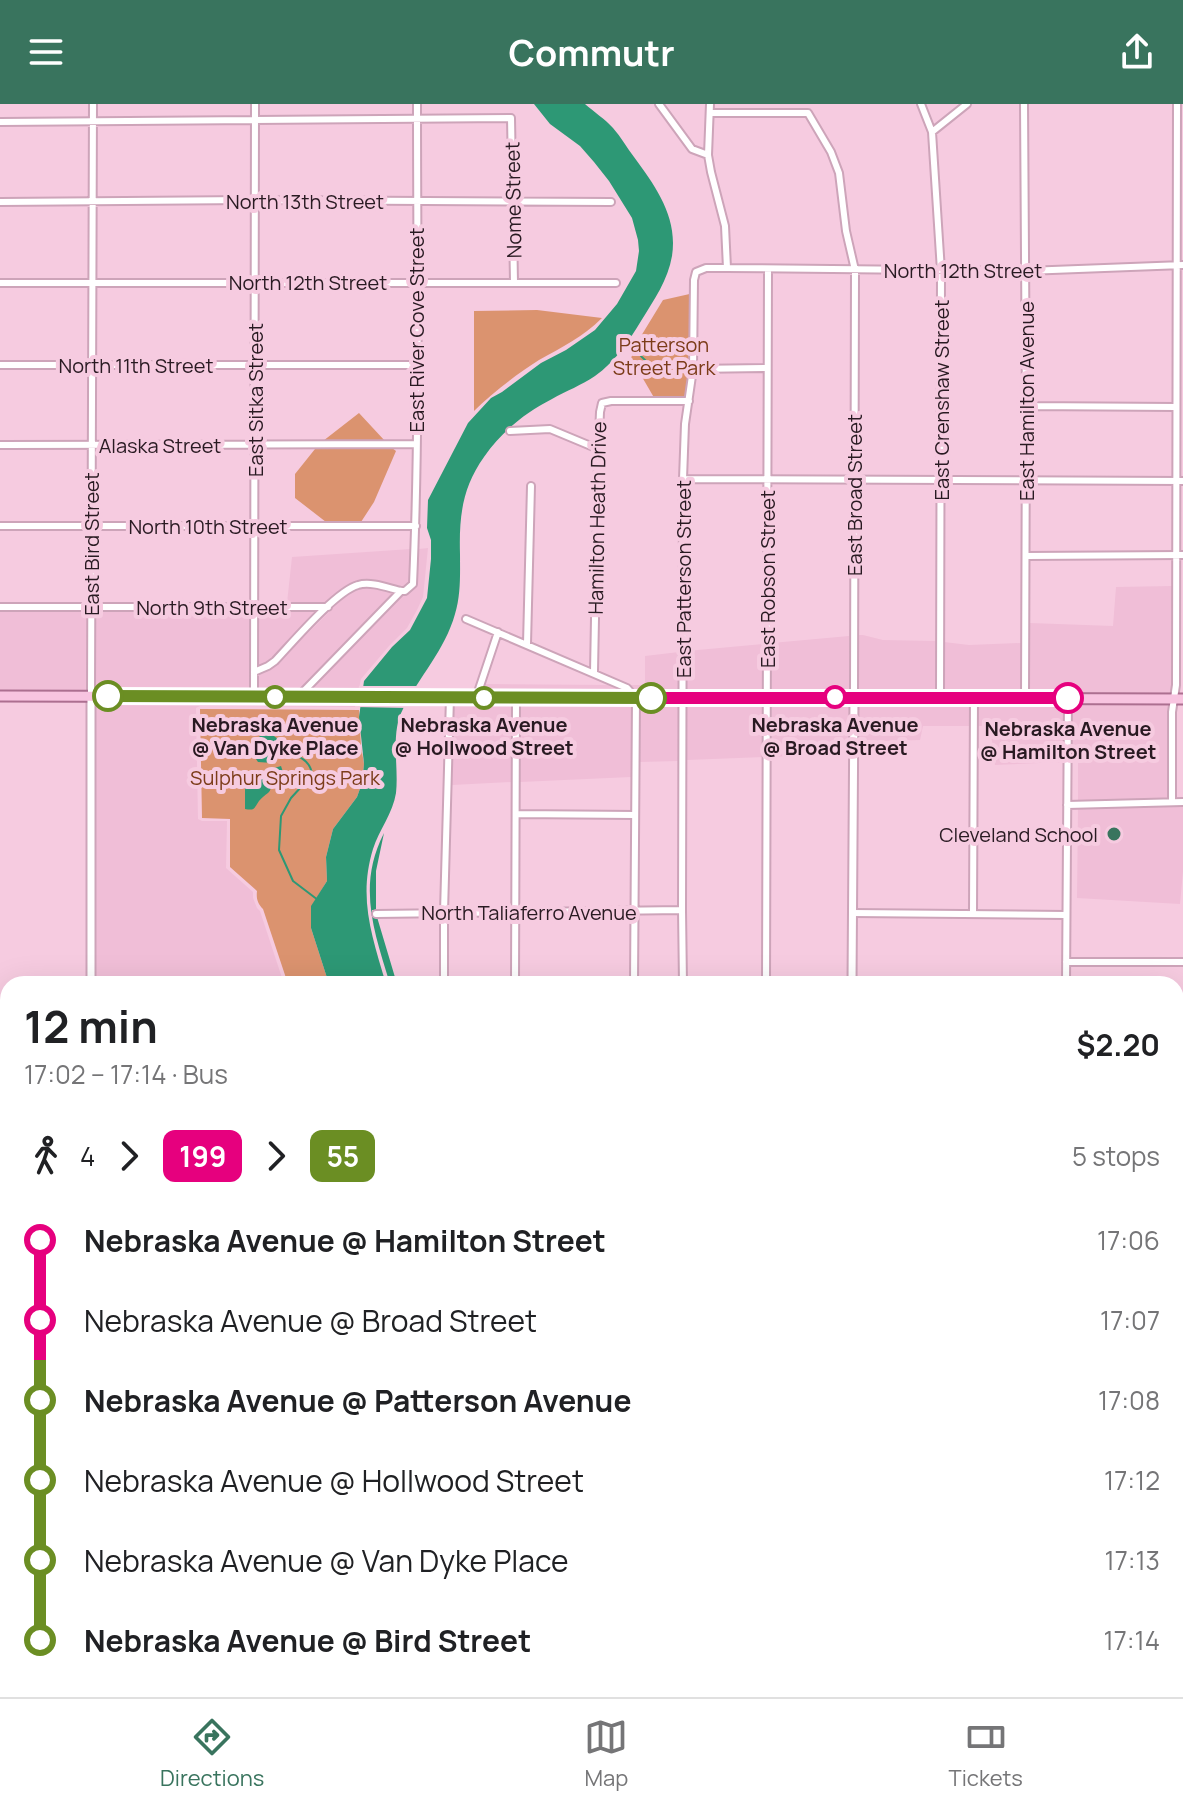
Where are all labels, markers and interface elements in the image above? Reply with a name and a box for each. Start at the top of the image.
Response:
text: Commutr [508,28,675,77]
icon: menu [24,30,68,74]
icon: share [1115,30,1159,74]
street label: Nome Street [498,141,528,259]
street label: North 13th Street [226,188,384,215]
street label: East River Cove Street [403,228,430,432]
street label: North 12th Street [884,257,1042,284]
street label: North 12th Street [229,269,387,296]
street label: East Crenshaw Street [928,300,955,500]
street label: East Hamilton Avenue [1013,301,1040,501]
street label: East Sitka Street [242,323,269,477]
park label: Patterson Street Park [613,331,716,381]
street label: North 11th Street [59,352,213,379]
street label: East Broad Street [841,414,868,576]
street label: Hamilton Heath Drive [582,421,612,615]
street label: Alaska Street [99,432,221,459]
street label: East Bird Street [78,472,105,616]
street label: East Patterson Street [670,480,697,678]
street label: East Robson Street [754,490,781,668]
street label: North 10th Street [128,513,288,540]
street label: North 9th Street [136,594,288,621]
unlabelled marker [93,681,123,711]
unlabelled marker [636,683,666,713]
marker: Nebraska Avenue @ Hamilton Street [1053,683,1083,713]
marker: Nebraska Avenue @ Van Dyke Place [264,686,286,708]
marker: Nebraska Avenue @ Broad Street [824,686,846,708]
marker: Nebraska Avenue @ Hollwood Street [473,687,495,709]
place label: Nebraska Avenue @ Van Dyke Place [191,711,359,761]
place label: Nebraska Avenue @ Hollwood Street [394,711,574,761]
place label: Nebraska Avenue @ Broad Street [751,711,919,761]
place label: Nebraska Avenue @ Hamilton Street [980,715,1156,765]
park label: Sulphur Springs Park [190,764,381,791]
place label: Cleveland School [939,821,1098,848]
marker: Cleveland School [1105,825,1123,843]
street label: North Taliaferro Avenue [421,899,637,926]
text: 12 min [24,996,158,1056]
text: $2.20 [1077,1024,1160,1065]
text: 17:02 – 17:14 · Bus [24,1056,228,1092]
icon: walk [24,1134,68,1178]
icon: forward [107,1134,151,1178]
icon: forward [254,1134,298,1178]
text: 199 [179,1137,226,1175]
text: 55 [326,1137,359,1175]
text: 4 [80,1138,95,1174]
text: 5 stops [1072,1138,1160,1174]
text: Nebraska Avenue @ Hamilton Street [84,1220,606,1261]
text: 17:06 [1097,1222,1160,1258]
text: Nebraska Avenue @ Broad Street [84,1300,537,1341]
text: 17:07 [1100,1302,1160,1338]
text: Nebraska Avenue @ Patterson Avenue [84,1380,631,1421]
text: 17:08 [1098,1382,1160,1418]
text: Nebraska Avenue @ Hollwood Street [84,1460,584,1501]
text: 17:12 [1104,1462,1160,1498]
text: Nebraska Avenue @ Van Dyke Place [84,1540,569,1581]
text: 17:13 [1105,1542,1160,1578]
text: Nebraska Avenue @ Bird Street [84,1620,531,1661]
text: 17:14 [1104,1622,1160,1658]
tab: Directions [160,1715,264,1793]
tab: Map [584,1715,628,1793]
tab: Tickets [949,1715,1023,1793]

